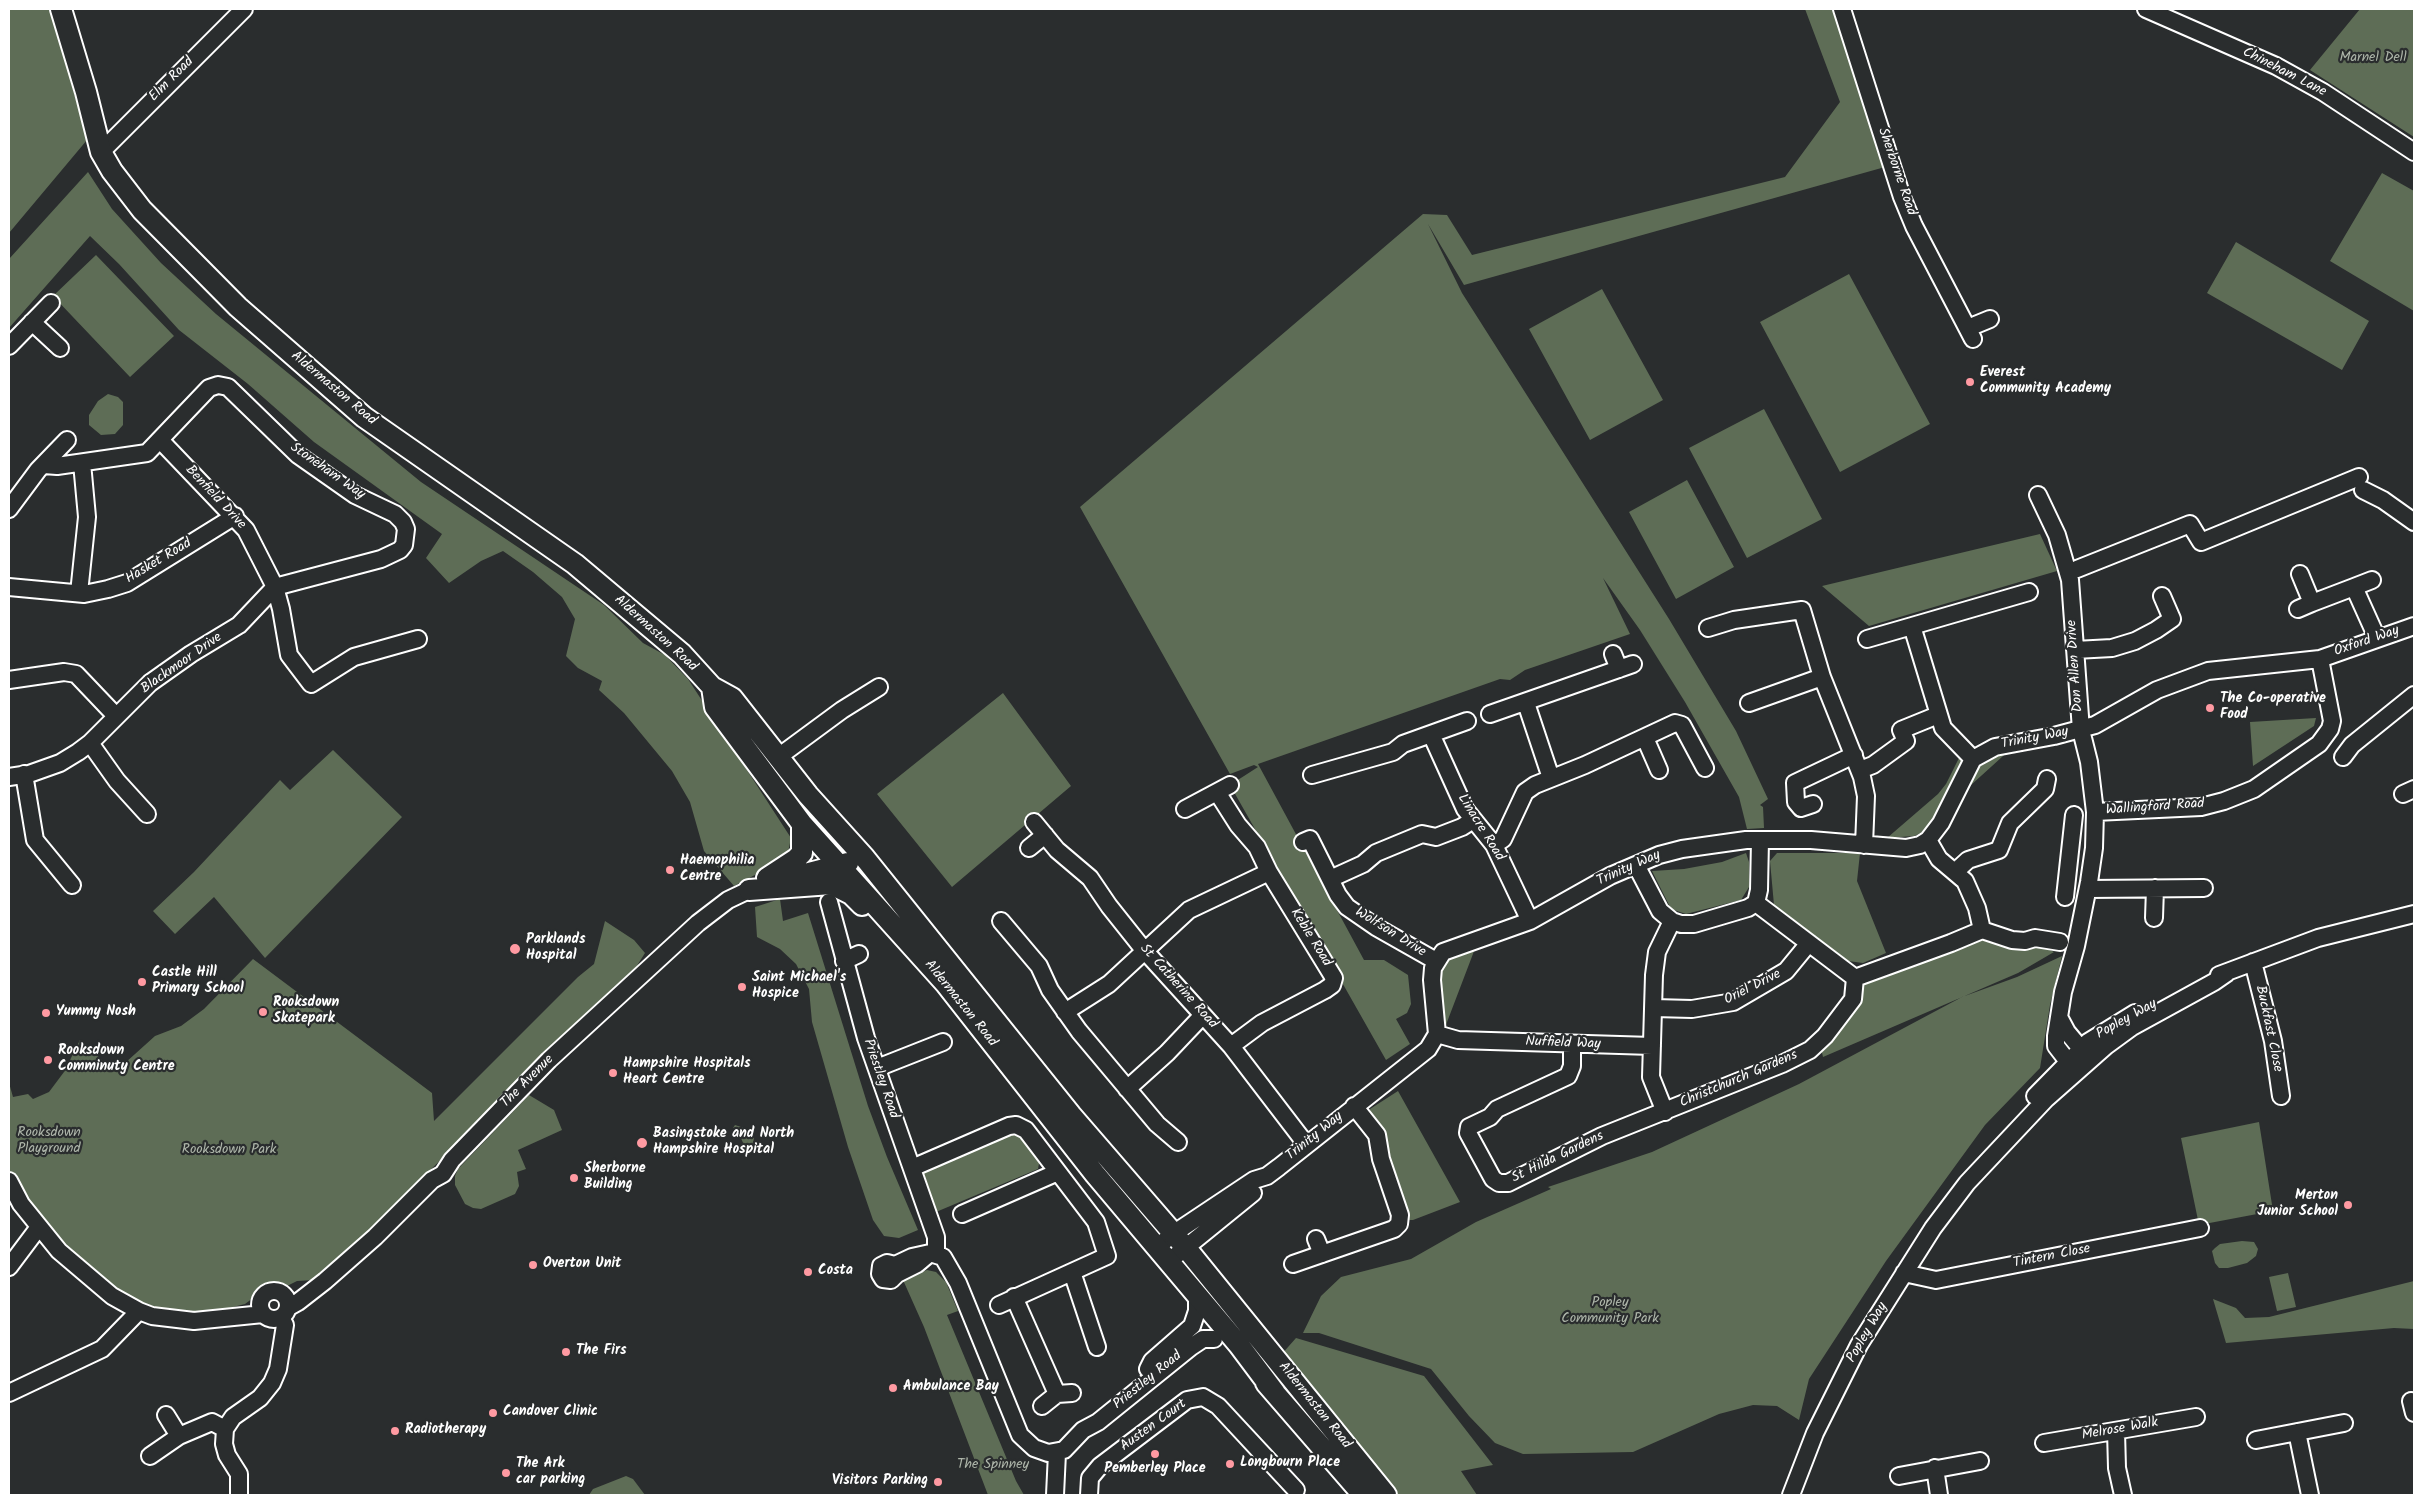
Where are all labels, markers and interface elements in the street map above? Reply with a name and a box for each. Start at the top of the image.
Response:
street label: Chineham Lane [2239,45,2329,101]
park label: Marnel Dell [2339,51,2407,67]
street label: Elm Road [146,54,198,106]
street label: Sherborne Road [1873,126,1919,218]
street label: Aldermaston Road [287,348,379,430]
place label: Everest Community Academy [1980,366,2111,398]
marker: Everest Community Academy [1964,376,1976,388]
street label: Stoneham Way [286,440,368,504]
street label: Benfield Drive [181,462,249,534]
street label: Hasket Road [123,536,195,588]
street label: Aldermaston Road [610,592,700,676]
street label: Don Allen Drive [2064,619,2088,713]
street label: Oxford Way [2332,623,2402,661]
street label: Blackmoor Drive [138,630,226,698]
place label: The Co-operative Food [2220,692,2326,724]
marker: The Co-operative Food [2204,702,2216,714]
street label: Trinity Way [2000,724,2070,754]
street label: Linacre Road [1453,791,1507,865]
street label: Wallingford Road [2105,796,2205,820]
street label: Trinity Way [1595,848,1663,890]
place label: Haemophilia Centre [680,854,754,886]
marker: Haemophilia Centre [664,864,676,876]
street label: Wolfson Drive [1351,905,1429,961]
street label: Keble Road [1286,906,1334,970]
place label: Parklands Hospital [526,933,585,966]
street label: St Catherine Road [1136,941,1220,1033]
marker: Parklands Hospital [508,942,522,956]
street label: Aldermaston Road [920,957,1000,1051]
place label: Castle Hill Primary School [152,966,244,999]
street label: Oriel Drive [1722,967,1784,1009]
place label: Saint Michael's Hospice [752,971,846,1004]
marker: Castle Hill Primary School [136,976,148,988]
marker: Saint Michael's Hospice [736,981,748,993]
street label: Buckfast Close [2251,984,2285,1074]
place label: Rooksdown Skatepark [273,996,339,1028]
street label: Popley Way [2094,997,2160,1043]
place label: Yummy Nosh [56,1005,136,1021]
marker: Rooksdown Skatepark [257,1006,269,1018]
marker: Yummy Nosh [40,1007,52,1019]
street label: Nuffield Way [1525,1034,1601,1054]
street label: Priestley Road [859,1037,901,1121]
place label: Rooksdown Comminuty Centre [58,1044,175,1076]
street label: Christchurch Gardens [1678,1048,1800,1112]
street label: The Avenue [498,1052,558,1112]
marker: Rooksdown Comminuty Centre [42,1054,54,1066]
place label: Hampshire Hospitals Heart Centre [623,1057,751,1090]
marker: Hampshire Hospitals Heart Centre [607,1067,619,1079]
street label: Trinity Way [1283,1109,1347,1165]
park label: Rooksdown Playground [17,1126,81,1158]
place label: Basingstoke and North Hampshire Hospital [653,1127,794,1160]
street label: St Hilda Gardens [1509,1128,1607,1188]
marker: Basingstoke and North Hampshire Hospital [635,1136,649,1150]
park label: Rooksdown Park [182,1143,276,1159]
place label: Sherborne Building [584,1162,645,1194]
marker: Sherborne Building [568,1172,580,1184]
place label: Merton Junior School [2257,1189,2338,1222]
marker: Merton Junior School [2342,1199,2354,1211]
street label: Tintern Close [2012,1241,2092,1273]
place label: Overton Unit [543,1257,621,1273]
marker: Overton Unit [527,1259,539,1271]
place label: Costa [818,1264,853,1280]
marker: Costa [802,1266,814,1278]
park label: Popley Community Park [1561,1296,1659,1328]
street label: Popley Way [1844,1300,1892,1366]
place label: The Firs [576,1344,627,1360]
marker: The Firs [560,1346,572,1358]
street label: Priestley Road [1110,1348,1186,1414]
street label: Aldermaston Road [1274,1359,1354,1453]
place label: Ambulance Bay [903,1380,999,1396]
marker: Ambulance Bay [887,1382,899,1394]
street label: Austen Court [1118,1396,1190,1456]
place label: Candover Clinic [503,1405,598,1421]
marker: Candover Clinic [487,1407,499,1419]
street label: Melrose Walk [2081,1415,2159,1445]
place label: Radiotherapy [405,1423,486,1439]
marker: Radiotherapy [389,1425,401,1437]
marker: Pemberley Place [1149,1448,1161,1460]
place label: Longbourn Place [1240,1456,1340,1472]
place label: The Ark car parking [516,1457,585,1490]
park label: The Spinney [957,1458,1029,1474]
marker: Longbourn Place [1224,1458,1236,1470]
place label: Pemberley Place [1104,1462,1206,1478]
marker: The Ark car parking [500,1467,512,1479]
place label: Visitors Parking [832,1474,928,1490]
marker: Visitors Parking [932,1476,944,1488]

